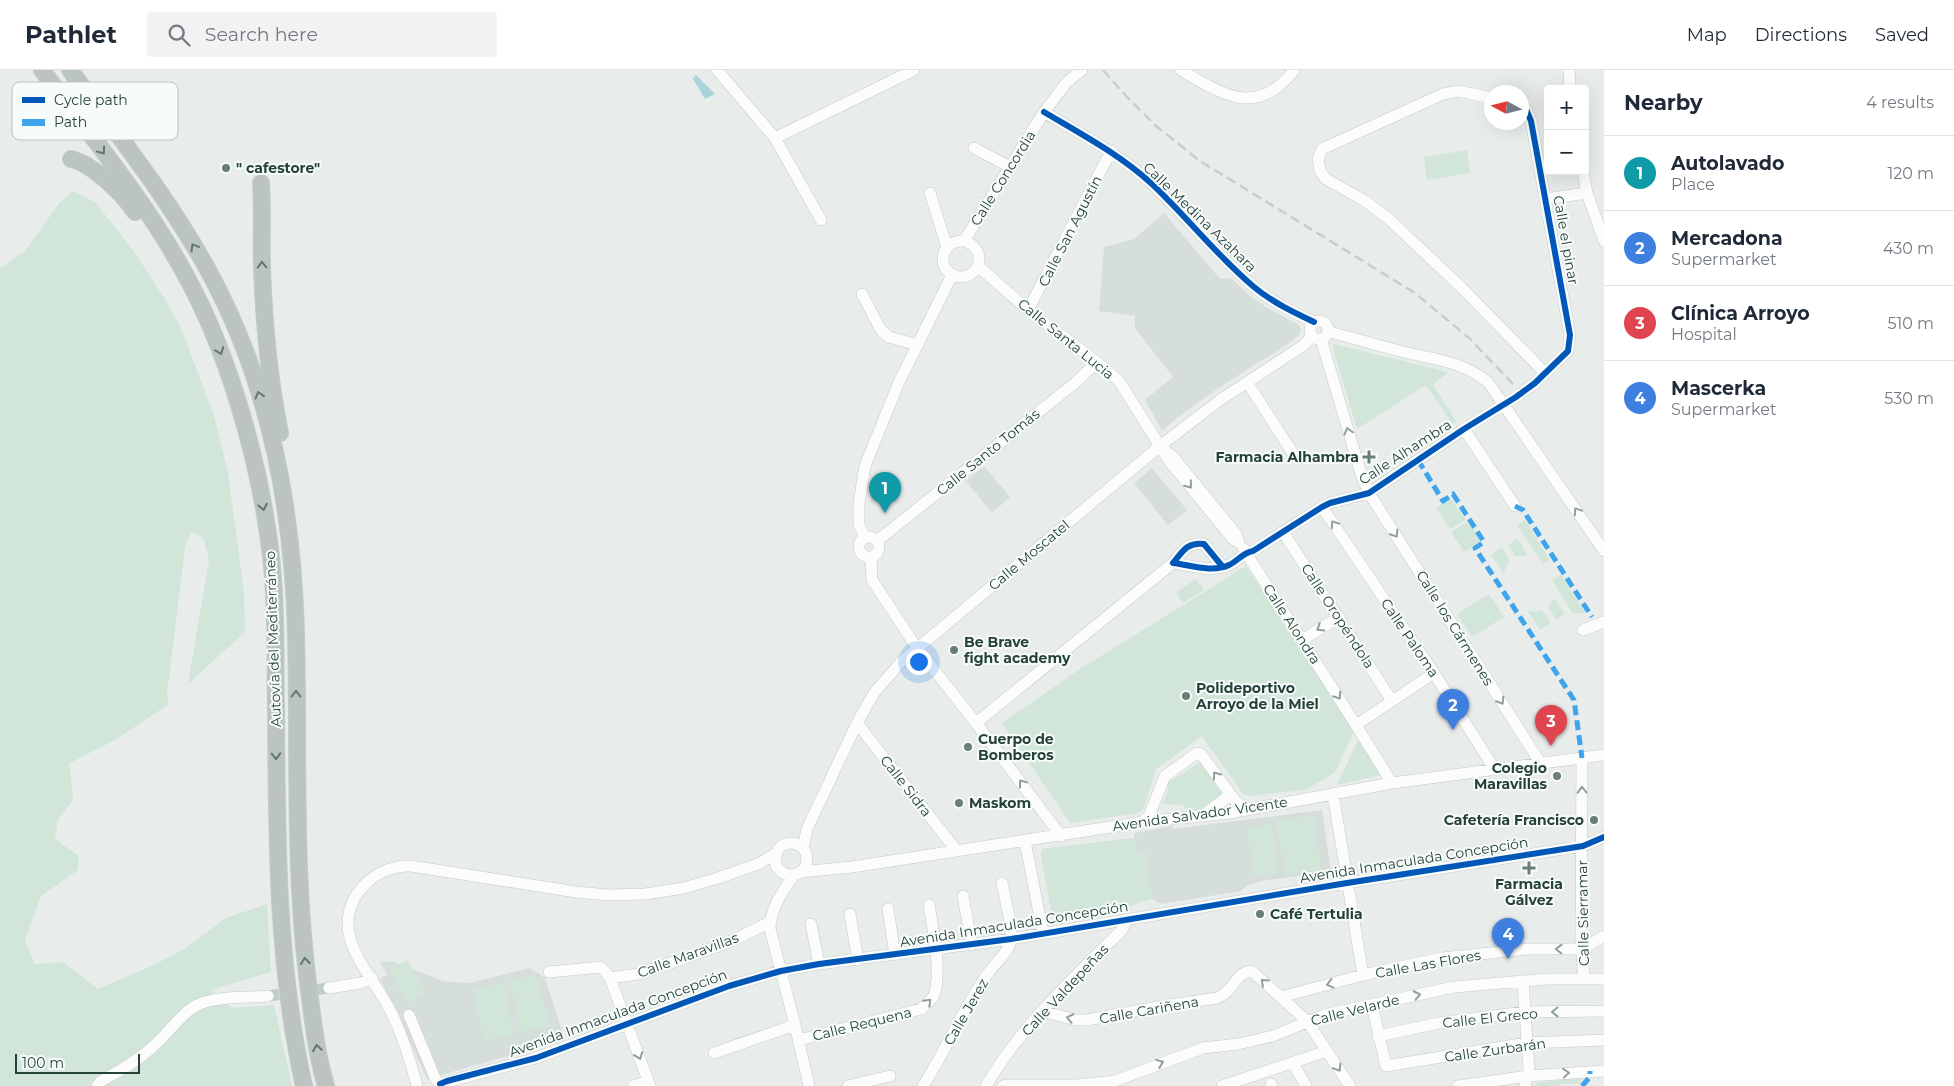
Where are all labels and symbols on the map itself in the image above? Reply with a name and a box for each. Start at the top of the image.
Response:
legend [12,82,178,140]
north arrow [1484,85,1529,130]
text: Cycle path [54,91,128,109]
text: Path [54,113,87,131]
street label: Calle Concordia [966,127,1040,229]
one-way arrow [97,145,105,154]
street label: Calle Medina Azahara [1140,158,1260,276]
place label: " cafestore" [236,159,320,177]
marker: " cafestore" [220,162,232,174]
street label: Calle San Agustín [1034,172,1106,290]
street label: Calle el pinar [1549,194,1583,286]
one-way arrow [190,243,200,252]
one-way arrow [256,260,267,268]
street label: Calle Santa Lucia [1014,295,1118,383]
one-way arrow [214,346,224,355]
one-way arrow [255,391,265,399]
street label: Calle Santo Tomás [933,405,1043,499]
street label: Calle Alhambra [1355,415,1455,489]
one-way arrow [1344,427,1354,435]
place label: Farmacia Alhambra [1216,448,1359,466]
marker: Farmacia Alhambra [1363,451,1375,463]
pin: 1 [869,472,901,513]
one-way arrow [1183,479,1191,488]
one-way arrow [258,503,268,512]
one-way arrow [1573,507,1583,516]
street label: Calle Moscatel [985,516,1073,594]
one-way arrow [1330,520,1340,529]
one-way arrow [1389,529,1399,538]
street label: Autovía del Mediterráneo [261,550,285,727]
street label: Calle Oropéndola [1297,560,1379,672]
street label: Calle los Cármenes [1412,567,1498,689]
street label: Calle Alondra [1259,580,1325,668]
street label: Calle Paloma [1377,595,1443,681]
one-way arrow [1317,622,1326,632]
place label: Be Brave fight academy [964,633,1071,667]
marker: Be Brave fight academy [948,644,960,656]
your location [906,649,932,675]
place label: Polideportivo Arroyo de la Miel [1195,679,1319,713]
one-way arrow [291,689,301,697]
pin: 2 [1437,689,1469,730]
marker: Polideportivo Arroyo de la Miel [1180,690,1192,702]
one-way arrow [1332,691,1341,700]
one-way arrow [1495,696,1504,705]
pin: 3 [1535,705,1567,746]
place label: Cuerpo de Bomberos [978,730,1054,764]
marker: Cuerpo de Bomberos [962,741,974,753]
street label: Calle Sidra [876,752,936,820]
one-way arrow [271,753,281,761]
place label: Colegio Maravillas [1474,759,1548,793]
marker: Colegio Maravillas [1551,770,1563,782]
one-way arrow [1213,771,1222,780]
one-way arrow [1019,780,1027,789]
one-way arrow [1577,785,1587,793]
street label: Avenida Salvador Vicente [1111,793,1289,835]
place label: Maskom [969,794,1031,812]
marker: Maskom [953,797,965,809]
place label: Cafetería Francisco [1444,811,1584,829]
marker: Cafetería Francisco [1588,814,1600,826]
street label: Avenida Inmaculada Concepción [1298,833,1530,887]
street label: Calle Sierramar [1573,859,1593,966]
marker: Farmacia Gálvez [1523,862,1535,874]
place label: Farmacia Gálvez [1495,875,1563,909]
street label: Avenida Inmaculada Concepción [898,897,1130,951]
place label: Café Tertulia [1270,905,1363,923]
marker: Café Tertulia [1254,908,1266,920]
pin: 4 [1492,918,1524,959]
street label: Calle Maravillas [635,928,741,982]
street label: Calle Valdepeñas [1018,940,1112,1040]
one-way arrow [1555,944,1562,954]
street label: Calle Las Flores [1374,946,1482,982]
one-way arrow [300,957,311,965]
street label: Avenida Inmaculada Concepción [506,965,730,1061]
street label: Calle Jerez [940,975,992,1049]
one-way arrow [1326,978,1334,989]
one-way arrow [1260,979,1269,988]
street label: Calle Velarde [1309,990,1401,1030]
one-way arrow [1413,990,1422,1001]
street label: Calle Cariñena [1098,992,1200,1028]
one-way arrow [922,999,931,1008]
street label: Calle Requena [811,1003,913,1045]
street label: Calle El Greco [1441,1004,1539,1032]
one-way arrow [1551,1007,1559,1017]
one-way arrow [1065,1013,1074,1024]
street label: Calle Zurbarán [1443,1034,1547,1066]
one-way arrow [312,1044,323,1052]
scale bar [15,1051,140,1074]
one-way arrow [632,1051,643,1060]
one-way arrow [1155,1059,1164,1069]
one-way arrow [1332,1063,1342,1072]
one-way arrow [1562,1068,1570,1079]

